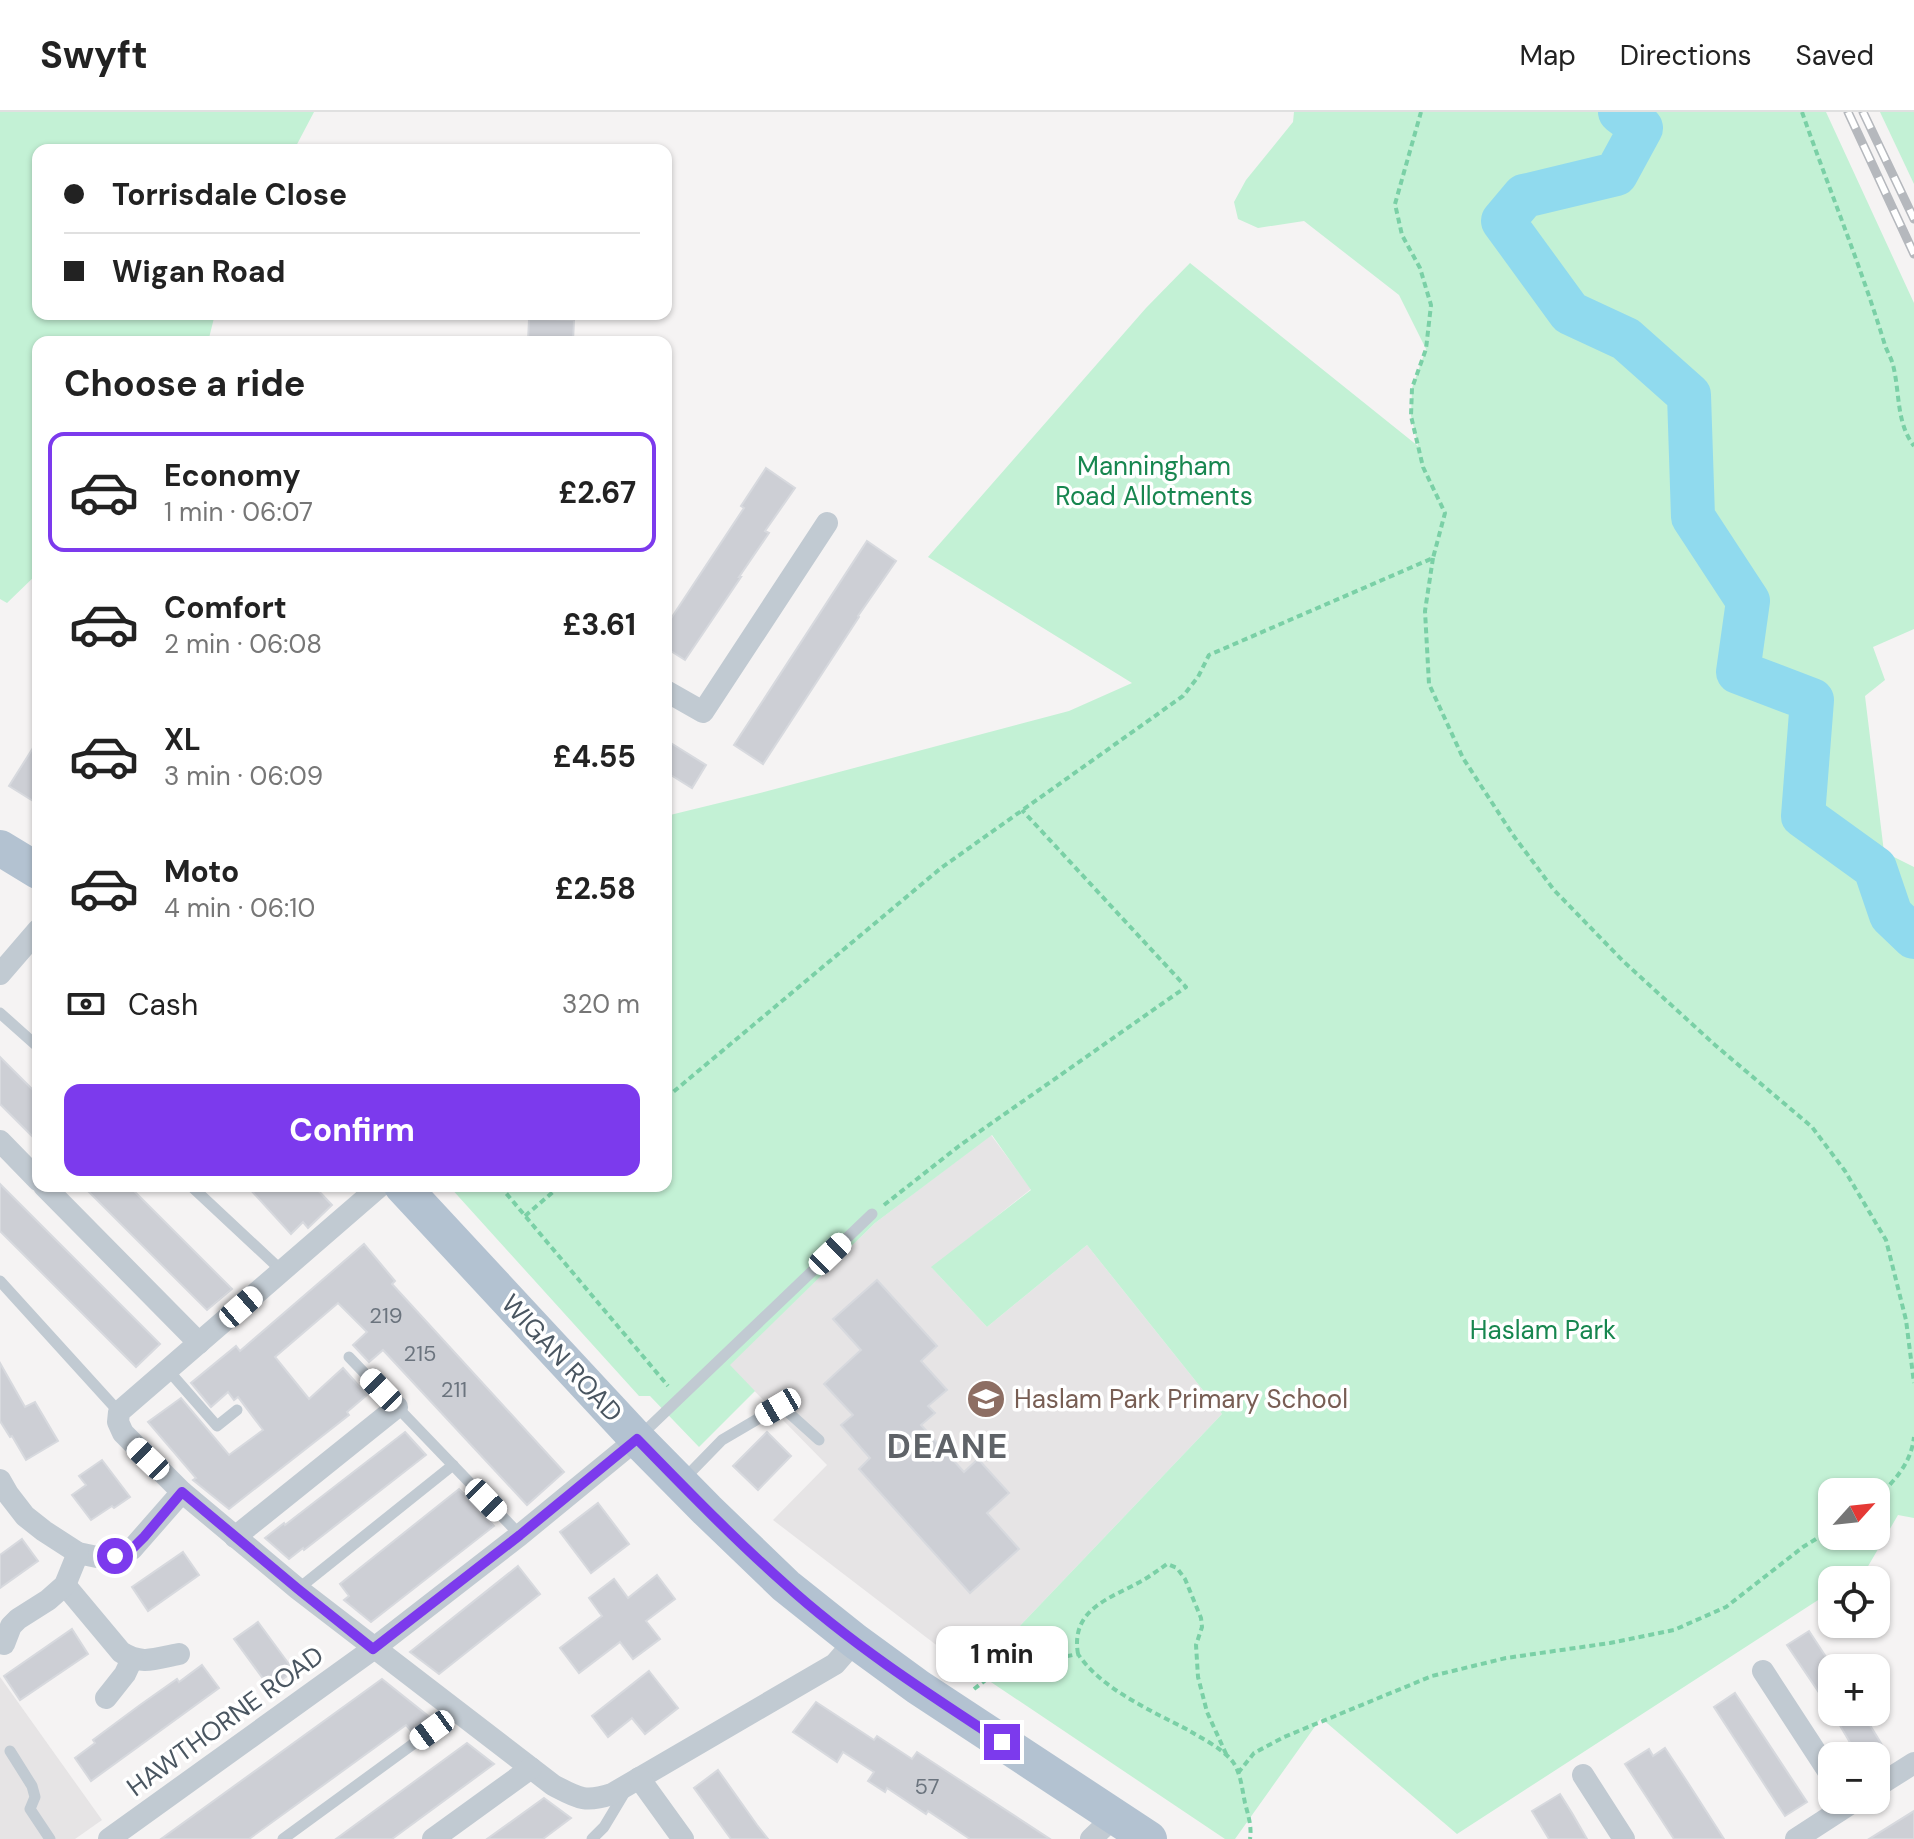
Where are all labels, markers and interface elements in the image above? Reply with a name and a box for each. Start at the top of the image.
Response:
text: Swyft [40,30,148,80]
text: Map [1519,37,1576,74]
text: Directions [1620,37,1752,74]
text: Saved [1796,37,1874,74]
text: Torrisdale Close [112,175,347,214]
text: Wigan Road [112,252,285,291]
text: Choose a ride [64,360,305,407]
park label: Manningham Road Allotments [1055,449,1253,513]
icon: car [68,456,140,528]
text: Economy [164,456,301,495]
text: £2.67 [558,473,636,512]
text: 1 min · 06:07 [164,495,313,529]
icon: car [68,588,140,660]
text: Comfort [164,588,287,627]
text: £3.61 [563,605,636,644]
text: 2 min · 06:08 [164,627,322,661]
icon: car [68,720,140,792]
text: XL [164,720,201,759]
text: £4.55 [553,737,636,776]
text: 3 min · 06:09 [164,759,323,793]
icon: car [68,852,140,924]
text: Moto [164,852,239,891]
text: £2.58 [555,869,636,908]
text: 4 min · 06:10 [164,891,315,925]
icon: cash [64,982,108,1026]
text: Cash [128,985,198,1024]
text: 320 m [562,987,640,1021]
button: Confirm [64,1084,640,1176]
car [804,1229,856,1279]
car [215,1282,267,1332]
street label: WIGAN ROAD [494,1287,630,1429]
house number: 219 [369,1301,403,1330]
park label: Haslam Park [1470,1313,1616,1347]
house number: 215 [404,1339,436,1368]
car [356,1364,406,1416]
house number: 211 [441,1375,467,1404]
school or university icon: Haslam Park Primary School [965,1378,1007,1420]
place label: Haslam Park Primary School [1014,1382,1348,1416]
car [751,1385,805,1429]
district label: DEANE [887,1424,1009,1469]
car [122,1434,174,1484]
car [461,1474,511,1526]
north arrow [1818,1478,1890,1550]
map controls [1818,1478,1890,1814]
route start [97,1538,133,1574]
button: locate [1818,1566,1890,1638]
callout: 1 min [936,1626,1068,1682]
text: 1 min [970,1637,1034,1671]
street label: HAWTHORNE ROAD [120,1638,330,1804]
button: + [1818,1654,1890,1726]
car [406,1706,458,1754]
route end [984,1724,1020,1760]
button: − [1818,1742,1890,1814]
house number: 57 [915,1772,939,1801]

